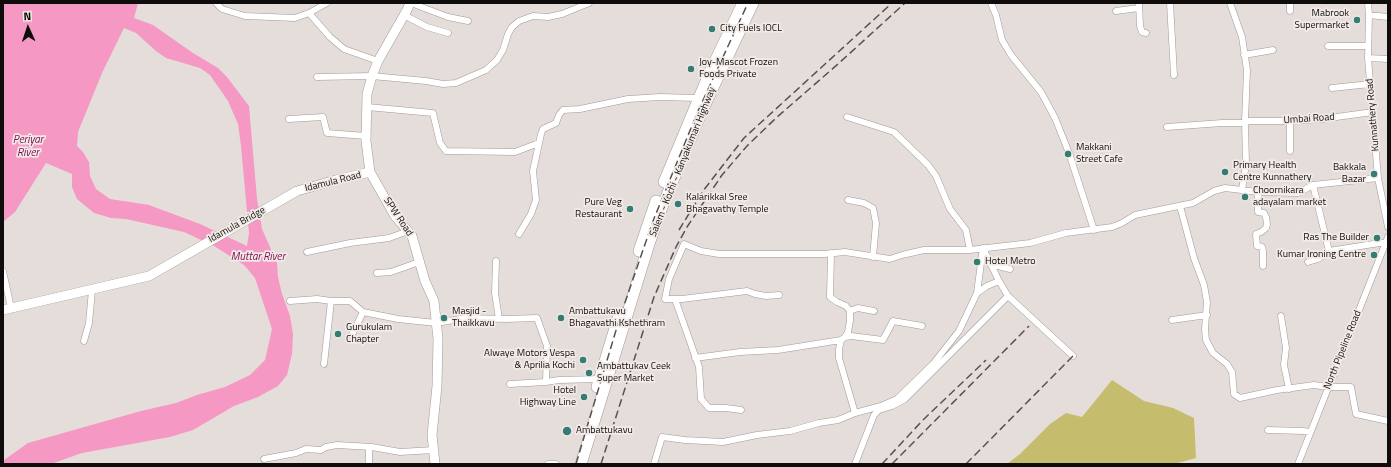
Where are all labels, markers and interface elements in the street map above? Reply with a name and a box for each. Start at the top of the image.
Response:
north arrow [8,8,48,48]
text: N [23,8,32,24]
place label: Mabrook Supermarket [1294,8,1349,32]
marker: Mabrook Supermarket [1352,15,1362,25]
place label: City Fuels IOCL [720,23,782,35]
marker: City Fuels IOCL [707,24,717,34]
place label: Joy-Mascot Frozen Foods Private [699,57,778,80]
marker: Joy-Mascot Frozen Foods Private [686,64,696,74]
street label: Kunnathery Road [1364,78,1382,152]
street label: Salem - Kochi - Kanyakumari Highway [647,85,719,239]
street label: Umbai Road [1283,111,1335,127]
water label: Periyar River [13,133,43,159]
place label: Makkani Street Cafe [1076,142,1123,166]
marker: Makkani Street Cafe [1063,149,1073,159]
place label: Primary Health Centre Kunnathery [1233,160,1312,184]
place label: Bakkala Bazar [1333,162,1366,186]
marker: Primary Health Centre Kunnathery [1220,167,1230,177]
street label: Idamula Road [304,169,362,195]
marker: Bakkala Bazar [1369,169,1379,179]
place label: Choornikara adayalam market [1253,185,1326,208]
place label: Kalarikkal Sree Bhagavathy Temple [686,192,769,216]
marker: Choornikara adayalam market [1240,192,1250,202]
street label: SPW Road [381,195,415,239]
place label: Pure Veg Restaurant [575,197,622,220]
marker: Kalarikkal Sree Bhagavathy Temple [673,199,683,209]
street label: Idamula Bridge [206,204,268,246]
marker: Pure Veg Restaurant [625,204,635,214]
place label: Ras The Builder [1303,232,1369,244]
marker: Ras The Builder [1372,233,1382,243]
place label: Kumar Ironing Centre [1277,249,1366,261]
water label: Muttar River [231,250,285,264]
marker: Kumar Ironing Centre [1369,250,1379,260]
place label: Hotel Metro [985,256,1036,268]
marker: Hotel Metro [972,257,982,267]
place label: Masjid - Thaikkavu [452,306,494,330]
place label: Ambattukavu Bhagavathi Kshethram [569,306,665,330]
street label: North Pipeline Road [1322,309,1364,391]
marker: Masjid - Thaikkavu [439,313,449,323]
marker: Ambattukavu Bhagavathi Kshethram [556,313,566,323]
place label: Gurukulam Chapter [346,322,392,346]
marker: Gurukulam Chapter [333,329,343,339]
place label: Alwaye Motors Vespa & Aprilia Kochi [484,348,575,372]
marker: Alwaye Motors Vespa & Aprilia Kochi [578,355,588,365]
place label: Ambattukav Ceek Super Market [597,361,671,384]
marker: Ambattukav Ceek Super Market [584,368,594,378]
place label: Hotel Highway Line [520,385,576,408]
marker: Hotel Highway Line [579,392,589,402]
marker: Ambattukavu [561,425,573,437]
place label: Ambattukavu [576,425,633,437]

